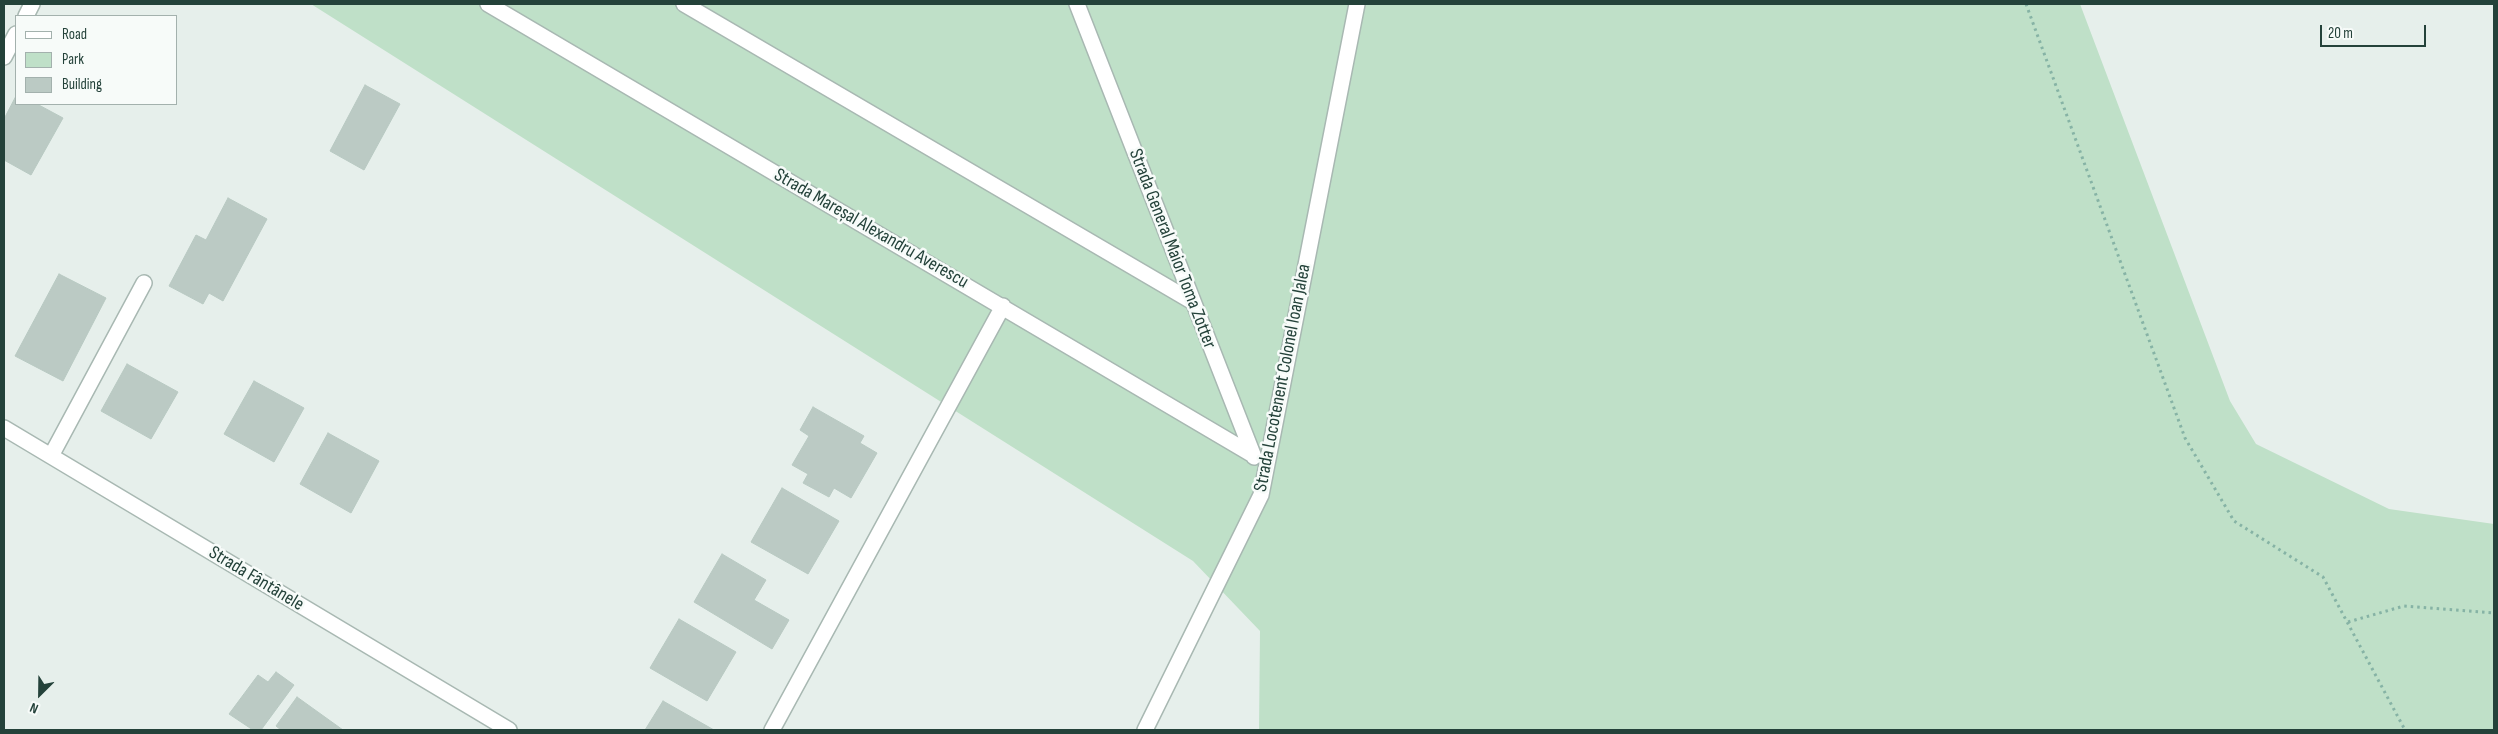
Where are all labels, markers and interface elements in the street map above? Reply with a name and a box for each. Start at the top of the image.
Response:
legend [15,15,178,105]
scale bar [2323,15,2429,47]
text: 20 m [2328,24,2353,43]
text: Road [62,25,87,44]
text: Park [62,50,84,69]
text: Building [62,75,102,94]
street label: Strada General Maior Toma Zotter [1123,146,1221,352]
street label: Strada Mareșal Alexandru Averescu [770,164,972,294]
street label: Strada Locotenent Colonel Ioan Jalea [1250,262,1316,494]
street label: Strada Fântânele [204,542,308,616]
north arrow [15,669,65,719]
text: N [27,699,41,718]

